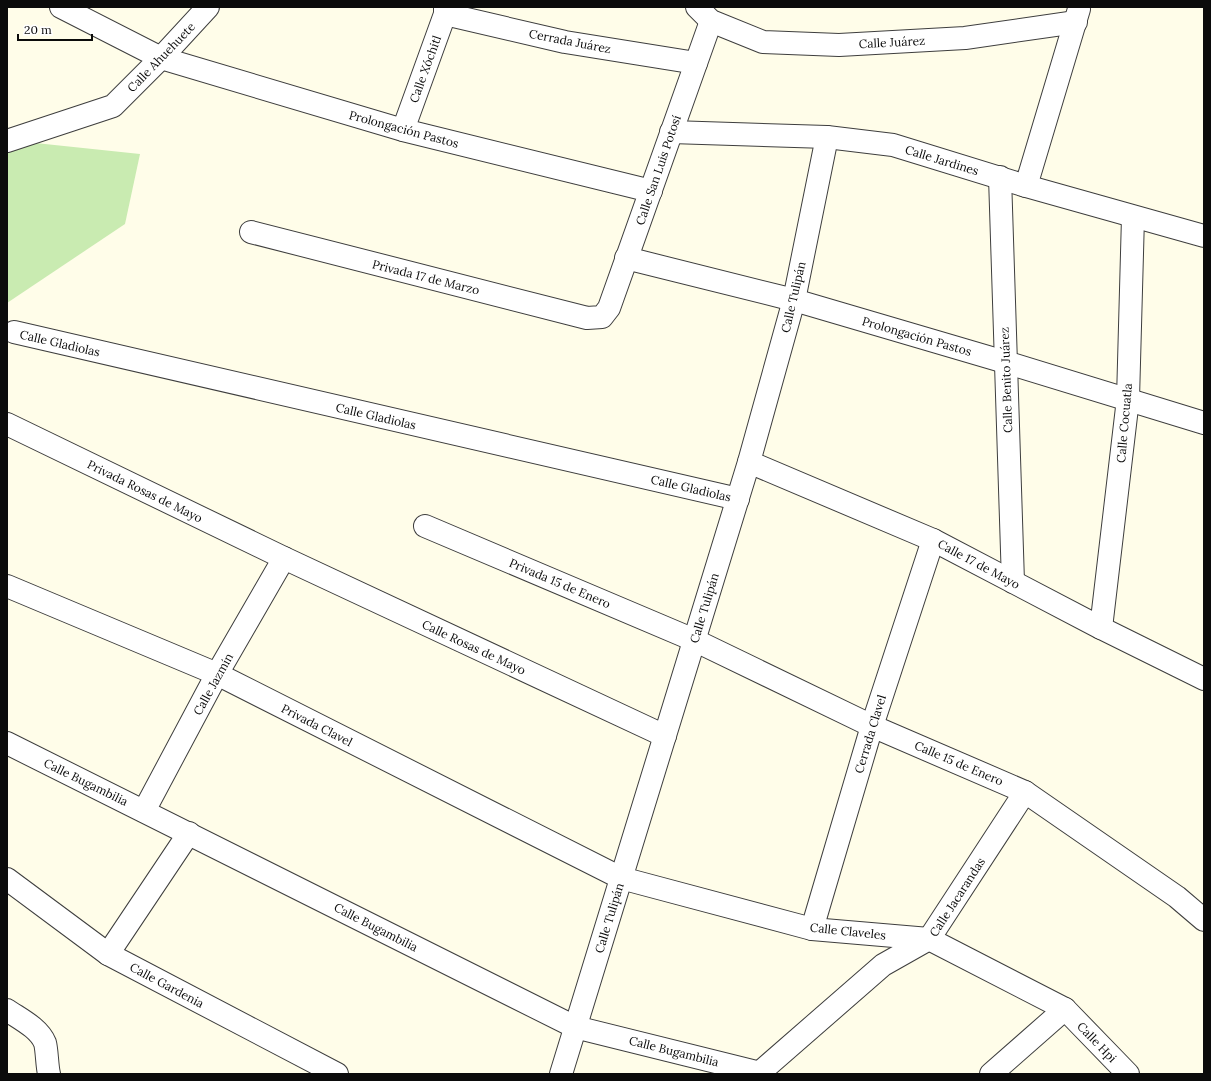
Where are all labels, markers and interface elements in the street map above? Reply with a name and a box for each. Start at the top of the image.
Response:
scale bar [18,16,92,42]
street label: Calle Ahuehuete [124,19,198,95]
text: 20 m [24,22,52,37]
street label: Cerrada Juárez [528,26,612,56]
street label: Calle Xóchitl [406,33,444,105]
street label: Calle Juárez [858,33,926,51]
street label: Prolongación Pastos [347,107,461,151]
street label: Calle San Luis Potosí [632,113,684,227]
street label: Calle Jardines [903,142,981,178]
street label: Privada 17 de Marzo [371,256,481,298]
street label: Calle Tulipán [778,260,808,334]
street label: Prolongación Pastos [861,313,974,359]
street label: Calle Gladiolas [18,326,102,360]
street label: Calle Benito Juárez [997,327,1015,433]
street label: Calle Cocuatla [1113,383,1135,463]
street label: Calle Gladiolas [334,399,418,433]
street label: Privada Rosas de Mayo [85,457,205,525]
street label: Calle Gladiolas [649,471,733,505]
street label: Calle 17 de Mayo [935,536,1023,592]
street label: Privada 15 de Enero [507,555,613,611]
street label: Calle Tulipán [686,571,722,645]
street label: Calle Rosas de Mayo [420,616,528,678]
street label: Calle Jazmín [190,650,236,718]
street label: Cerrada Clavel [851,693,889,775]
street label: Privada Clavel [279,701,355,749]
street label: Calle 15 de Enero [912,738,1006,788]
street label: Calle Bugambilia [41,755,131,809]
street label: Calle Jacarandas [926,854,988,939]
street label: Calle Tulipán [591,881,627,955]
street label: Calle Bugambilia [332,899,420,955]
street label: Calle Claveles [809,920,887,942]
street label: Calle Gardenia [127,959,207,1011]
street label: Calle Hpi [1074,1019,1120,1065]
street label: Calle Bugambilia [628,1033,720,1069]

